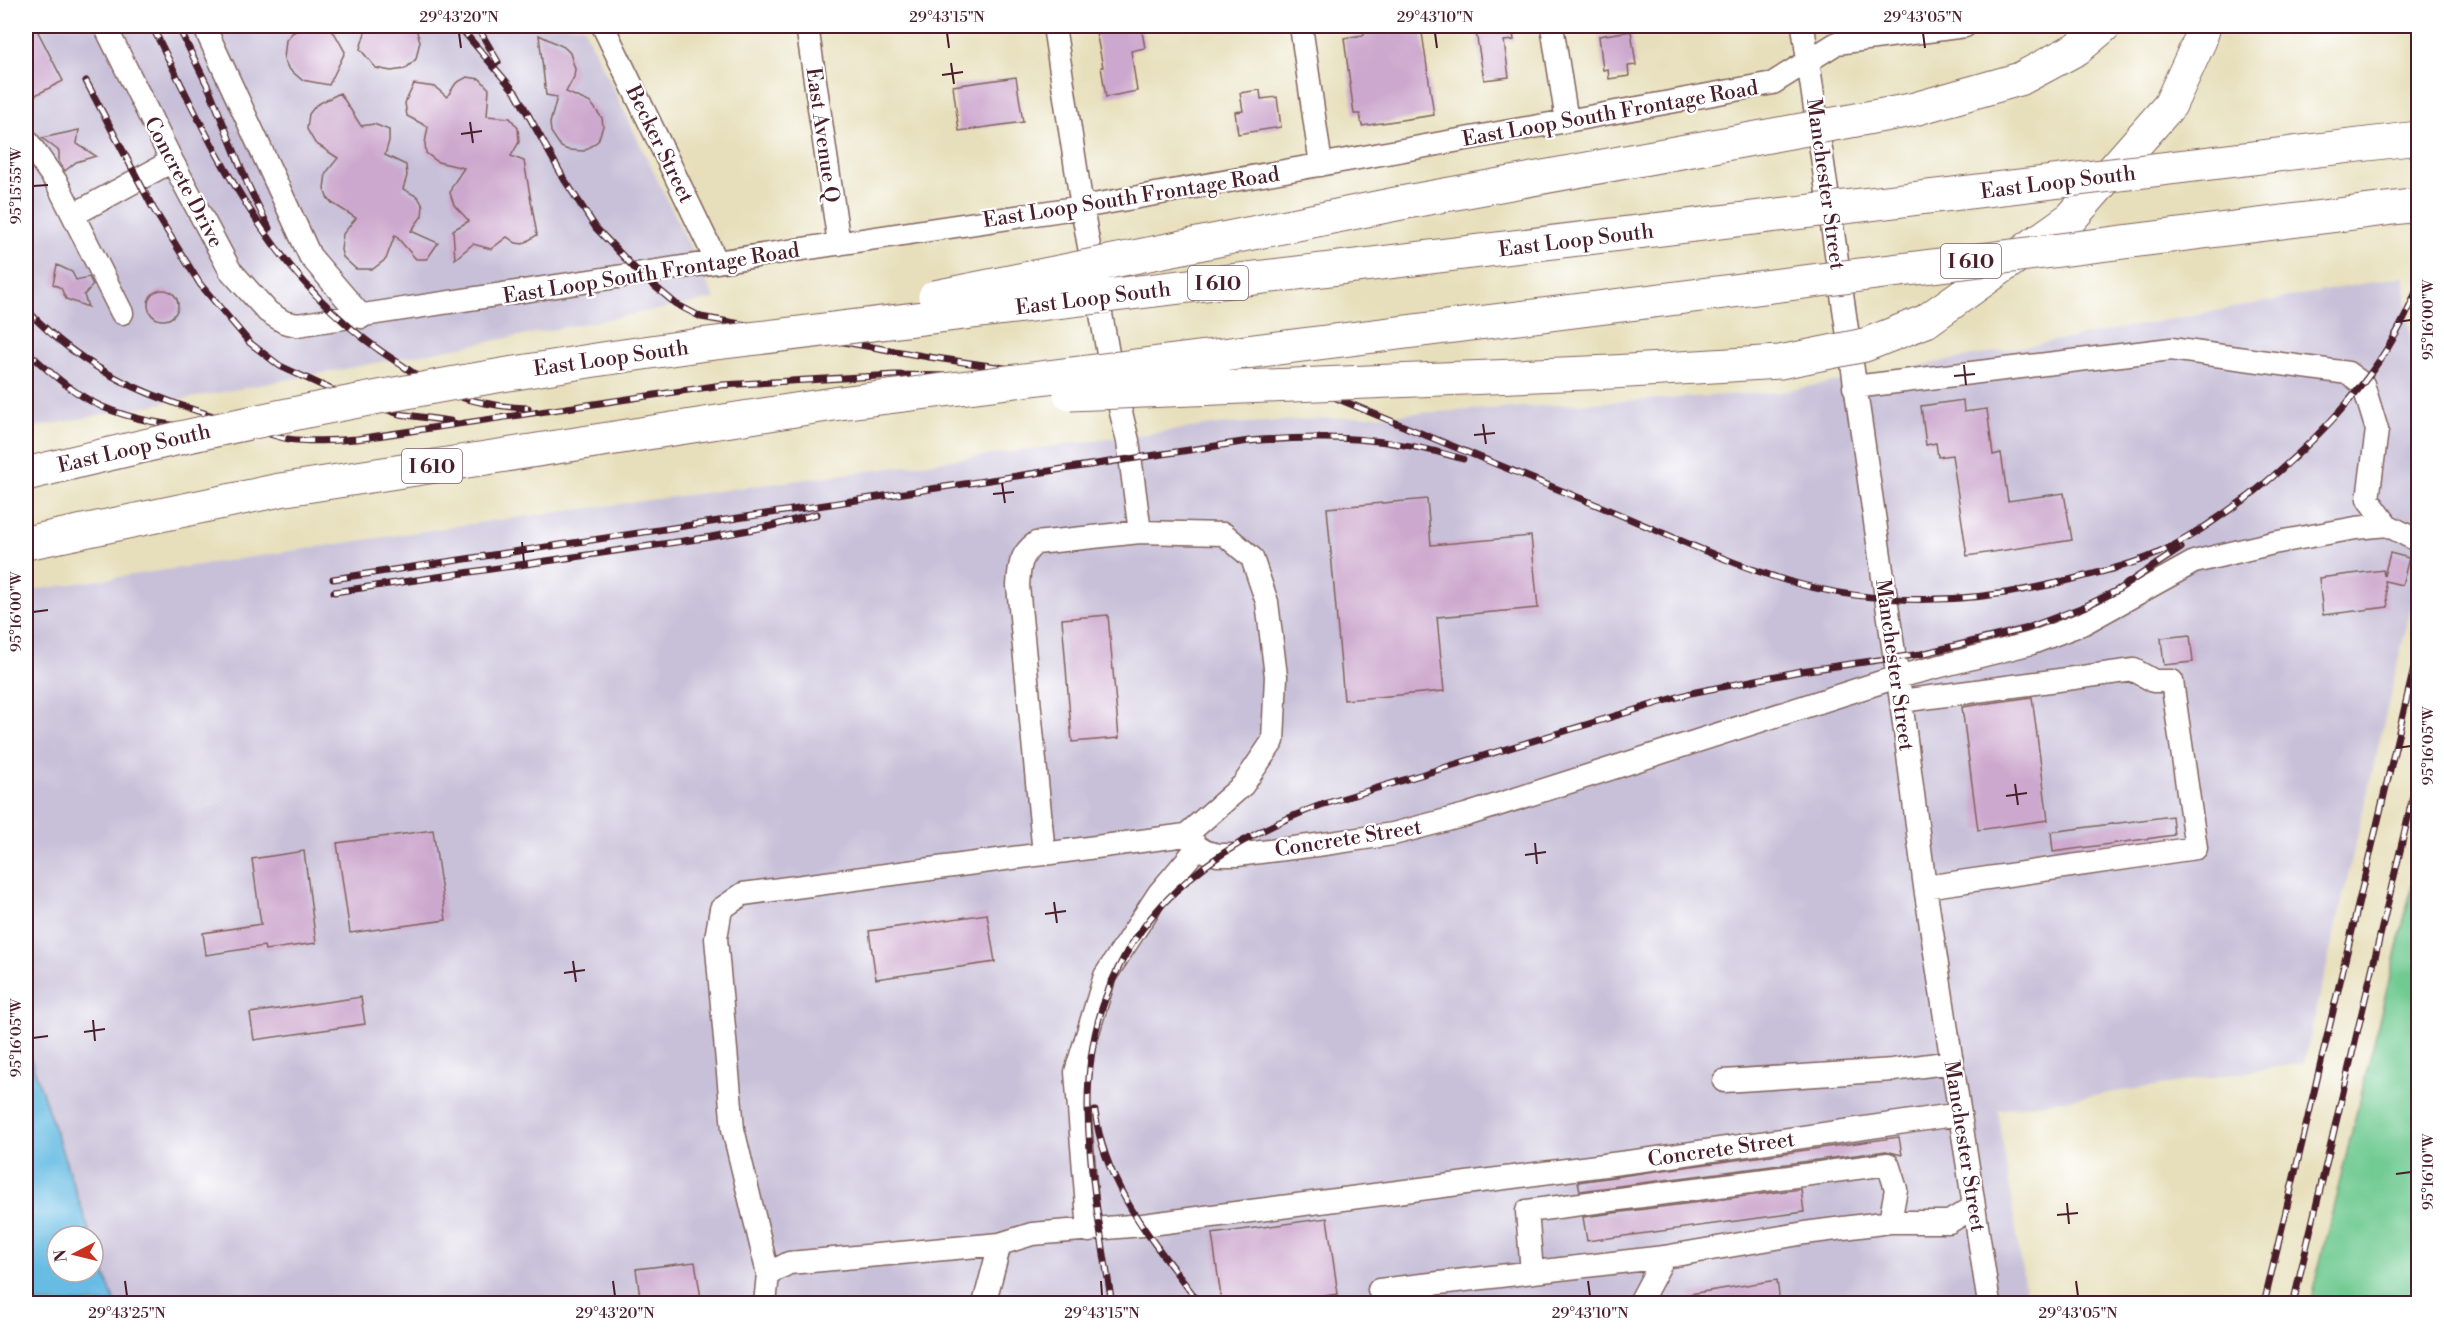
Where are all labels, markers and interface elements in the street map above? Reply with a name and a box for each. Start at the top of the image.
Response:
text: 29°43'20"N [419,8,499,27]
text: 29°43'15"N [909,8,985,27]
text: 29°43'10"N [1397,8,1473,27]
text: 29°43'05"N [1884,8,1962,27]
street label: East Avenue Q [800,66,844,204]
street label: East Loop South Frontage Road [1460,75,1760,153]
street label: Becker Street [619,80,699,208]
street label: Manchester Street [1800,97,1850,272]
street label: Concrete Drive [138,113,229,252]
text: 95°15'55"W [7,147,26,224]
street label: East Loop South [1979,161,2138,205]
street label: East Loop South Frontage Road [981,162,1281,234]
street label: East Loop South [1497,219,1656,263]
street label: East Loop South Frontage Road [501,238,801,310]
road number: I 610 [1941,244,2001,278]
road number: I 610 [1188,266,1248,300]
street label: East Loop South [1014,277,1173,321]
text: 95°16'00"W [2419,279,2438,360]
street label: East Loop South [532,335,691,383]
street label: East Loop South [55,419,214,479]
road number: I 610 [402,449,462,483]
text: 95°16'00"W [7,571,26,652]
street label: Manchester Street [1869,578,1919,753]
text: 95°16'05"W [2419,706,2438,785]
street label: Concrete Street [1273,814,1424,863]
text: 95°16'05"W [7,998,26,1077]
street label: Manchester Street [1938,1059,1990,1234]
street label: Concrete Street [1646,1127,1797,1173]
text: 95°16'10"W [2419,1133,2438,1210]
north arrow [45,1224,105,1284]
text: N [50,1248,72,1263]
text: 29°43'25"N [88,1304,166,1323]
text: 29°43'20"N [575,1304,655,1323]
text: 29°43'15"N [1064,1304,1140,1323]
text: 29°43'10"N [1552,1304,1628,1323]
text: 29°43'05"N [2039,1304,2117,1323]

